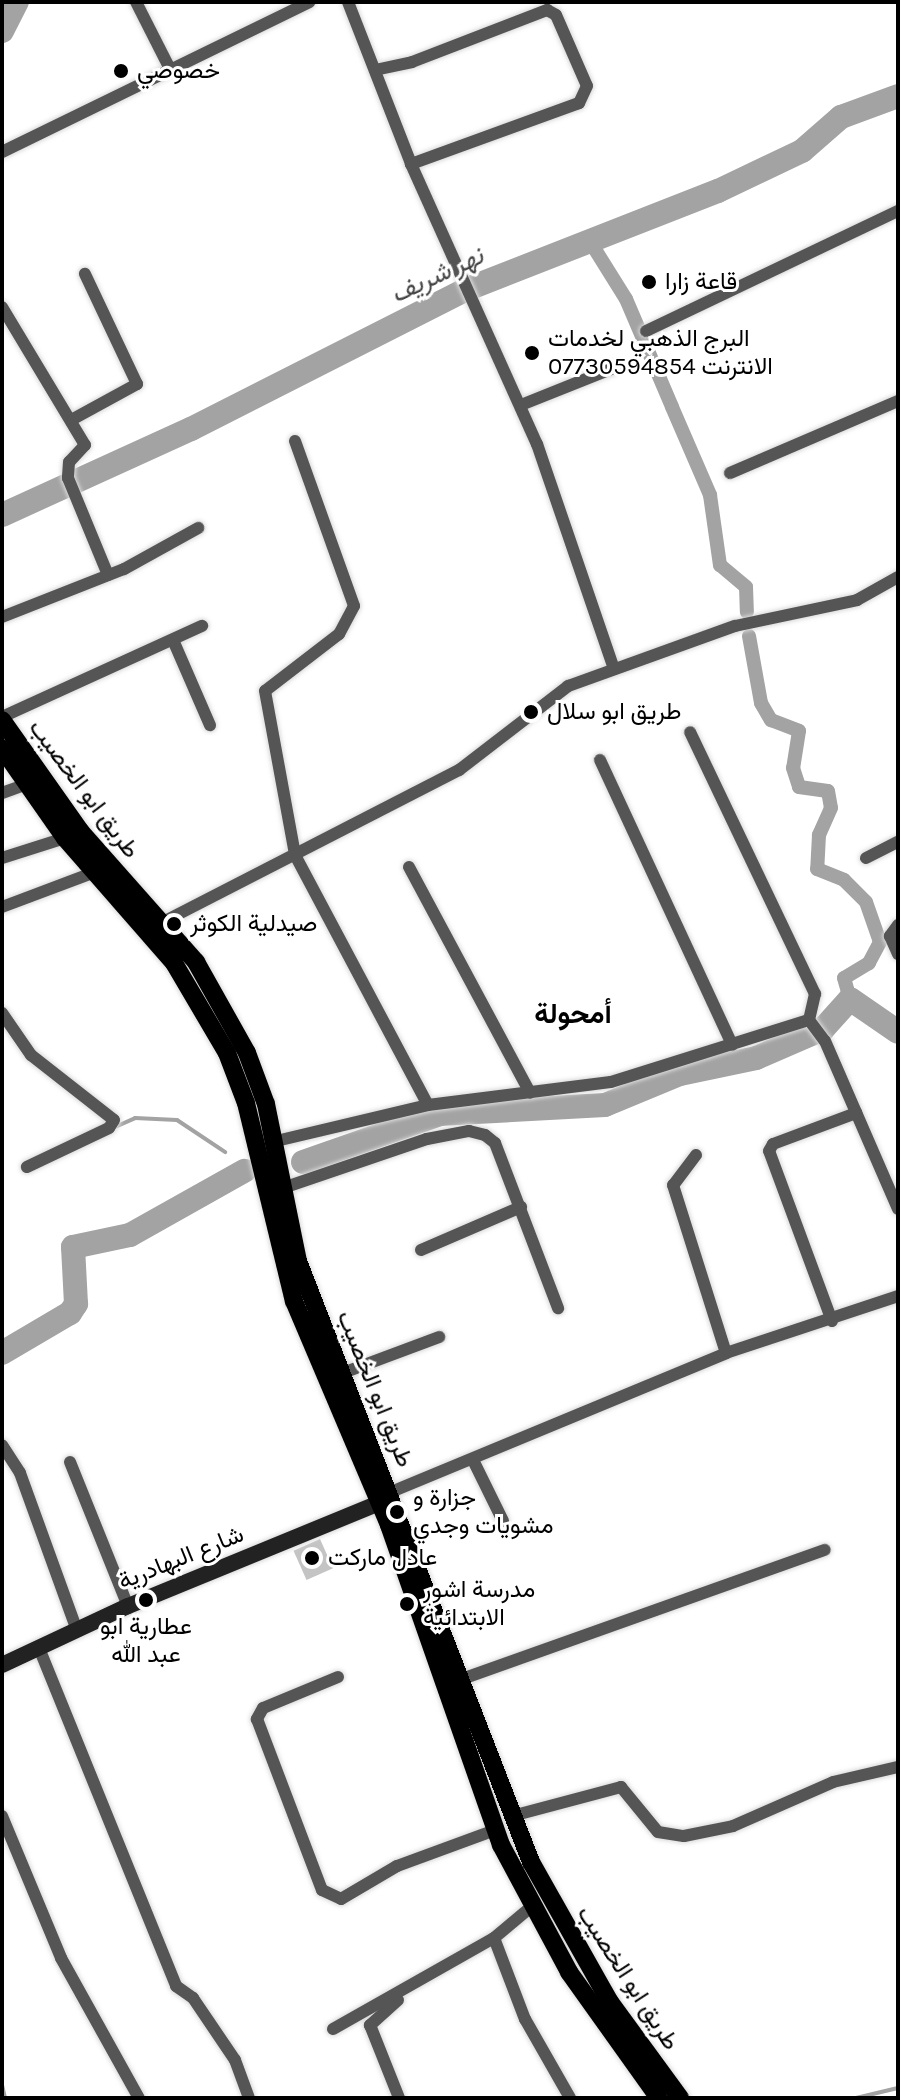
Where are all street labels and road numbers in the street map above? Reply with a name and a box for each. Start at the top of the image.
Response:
street label: طريق ابو الخصيب [23,714,145,864]
street label: طريق ابو الخصيب [331,1307,419,1471]
street label: شارع البهادرية [114,1520,248,1596]
street label: طريق ابو الخصيب [571,1901,685,2055]

